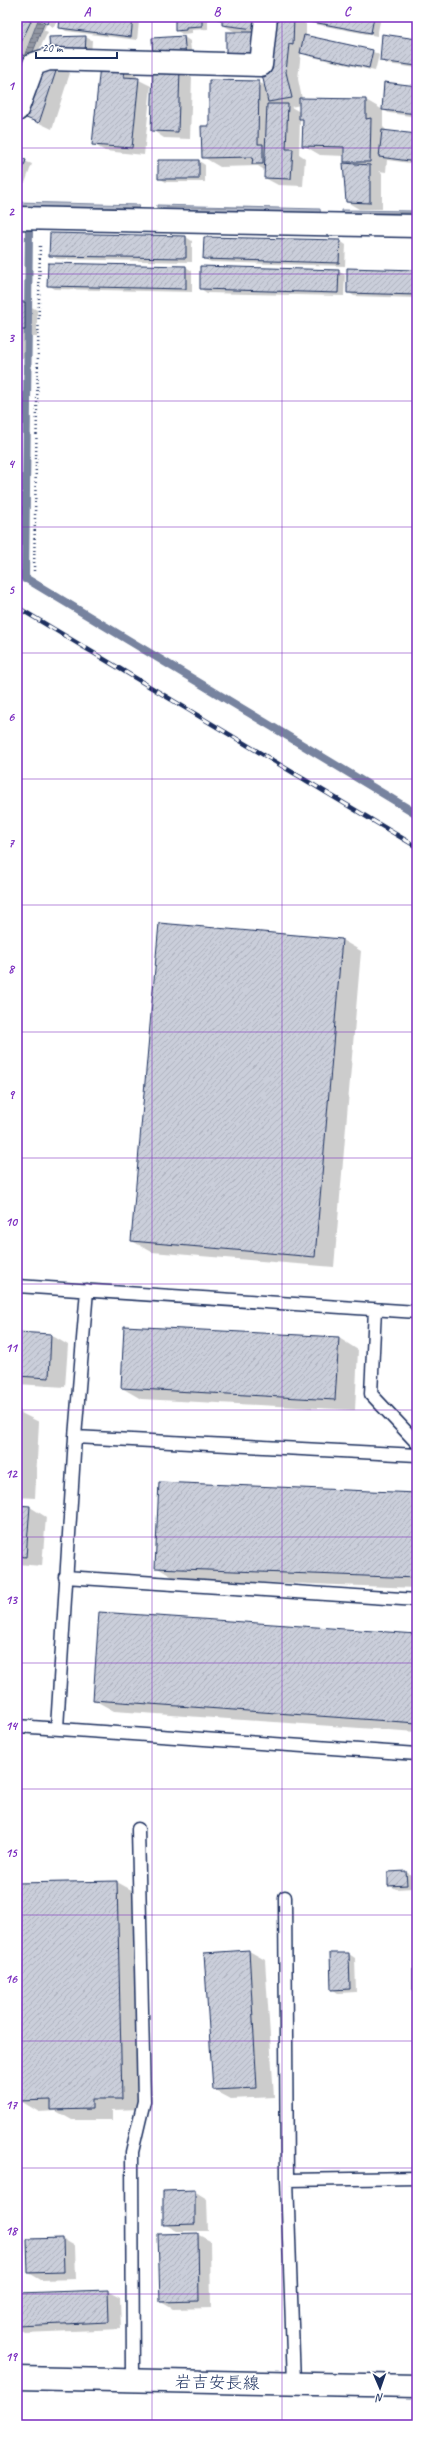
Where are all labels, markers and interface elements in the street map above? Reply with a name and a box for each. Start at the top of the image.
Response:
text: A [84,4,92,20]
text: B [214,4,222,20]
text: C [344,4,352,20]
scale bar [36,34,117,60]
text: 20 m [42,40,64,56]
text: 1 [8,78,16,94]
text: 2 [8,204,15,220]
text: 3 [8,330,15,346]
text: 4 [8,456,16,472]
text: 5 [8,582,15,598]
text: 6 [8,709,15,725]
text: 7 [8,835,15,851]
text: 8 [8,961,16,977]
text: 9 [8,1087,15,1103]
text: 10 [5,1214,18,1230]
text: 11 [5,1340,19,1356]
text: 12 [5,1466,18,1482]
text: 13 [5,1592,18,1608]
text: 14 [5,1718,19,1734]
text: 15 [5,1845,18,1861]
text: 16 [5,1971,18,1987]
text: 17 [5,2097,18,2113]
text: 18 [5,2223,19,2239]
text: 19 [5,2349,18,2365]
north arrow [360,2368,400,2408]
street label: 岩吉安長線 [174,2371,260,2394]
text: N [375,2391,384,2405]

